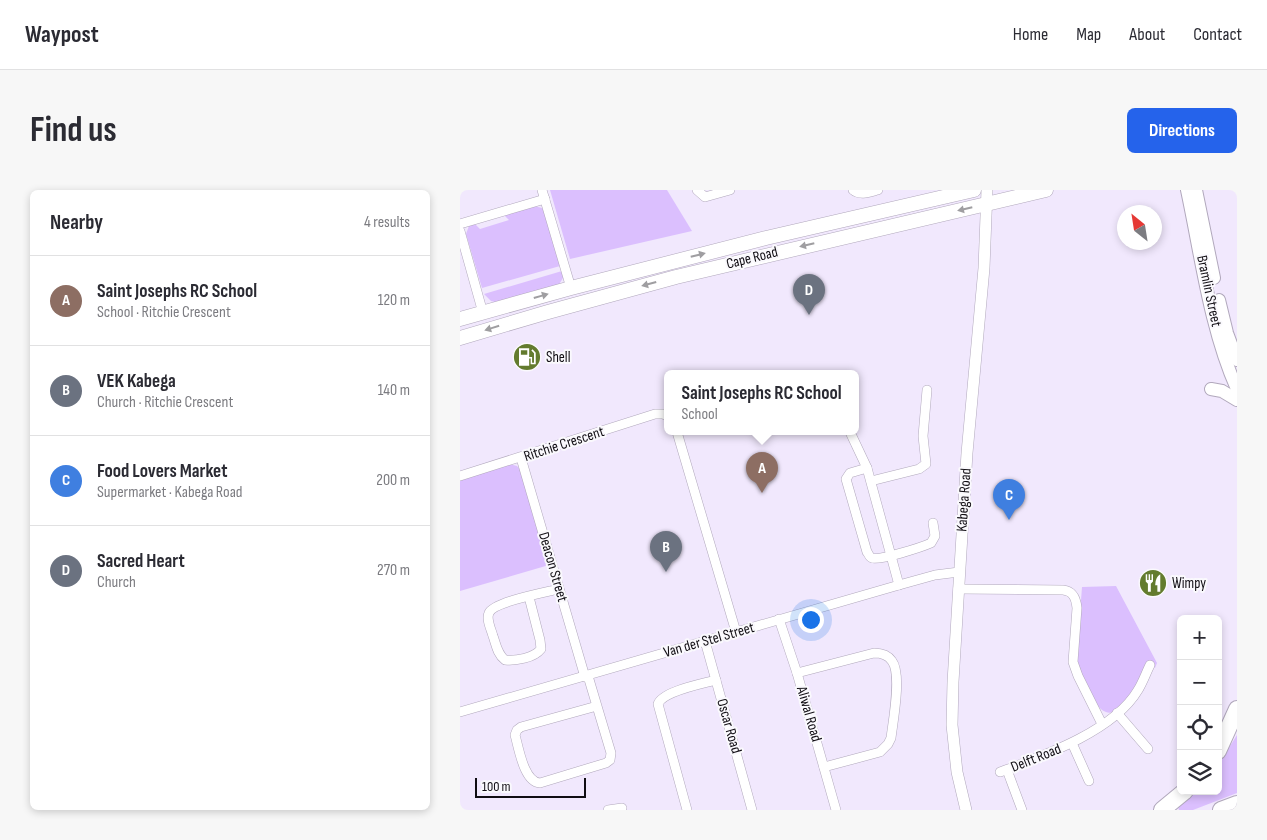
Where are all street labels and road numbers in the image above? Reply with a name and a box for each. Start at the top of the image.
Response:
street label: Cape Road [724,242,780,274]
street label: Bramlin Street [1192,254,1226,329]
street label: Ritchie Crescent [521,422,607,466]
street label: Kabega Road [952,468,976,532]
street label: Deacon Street [534,530,572,605]
street label: Van der Stel Street [661,618,757,662]
street label: Aliwal Road [792,683,826,744]
street label: Oscar Road [712,696,746,756]
street label: Delft Road [1008,739,1064,777]

